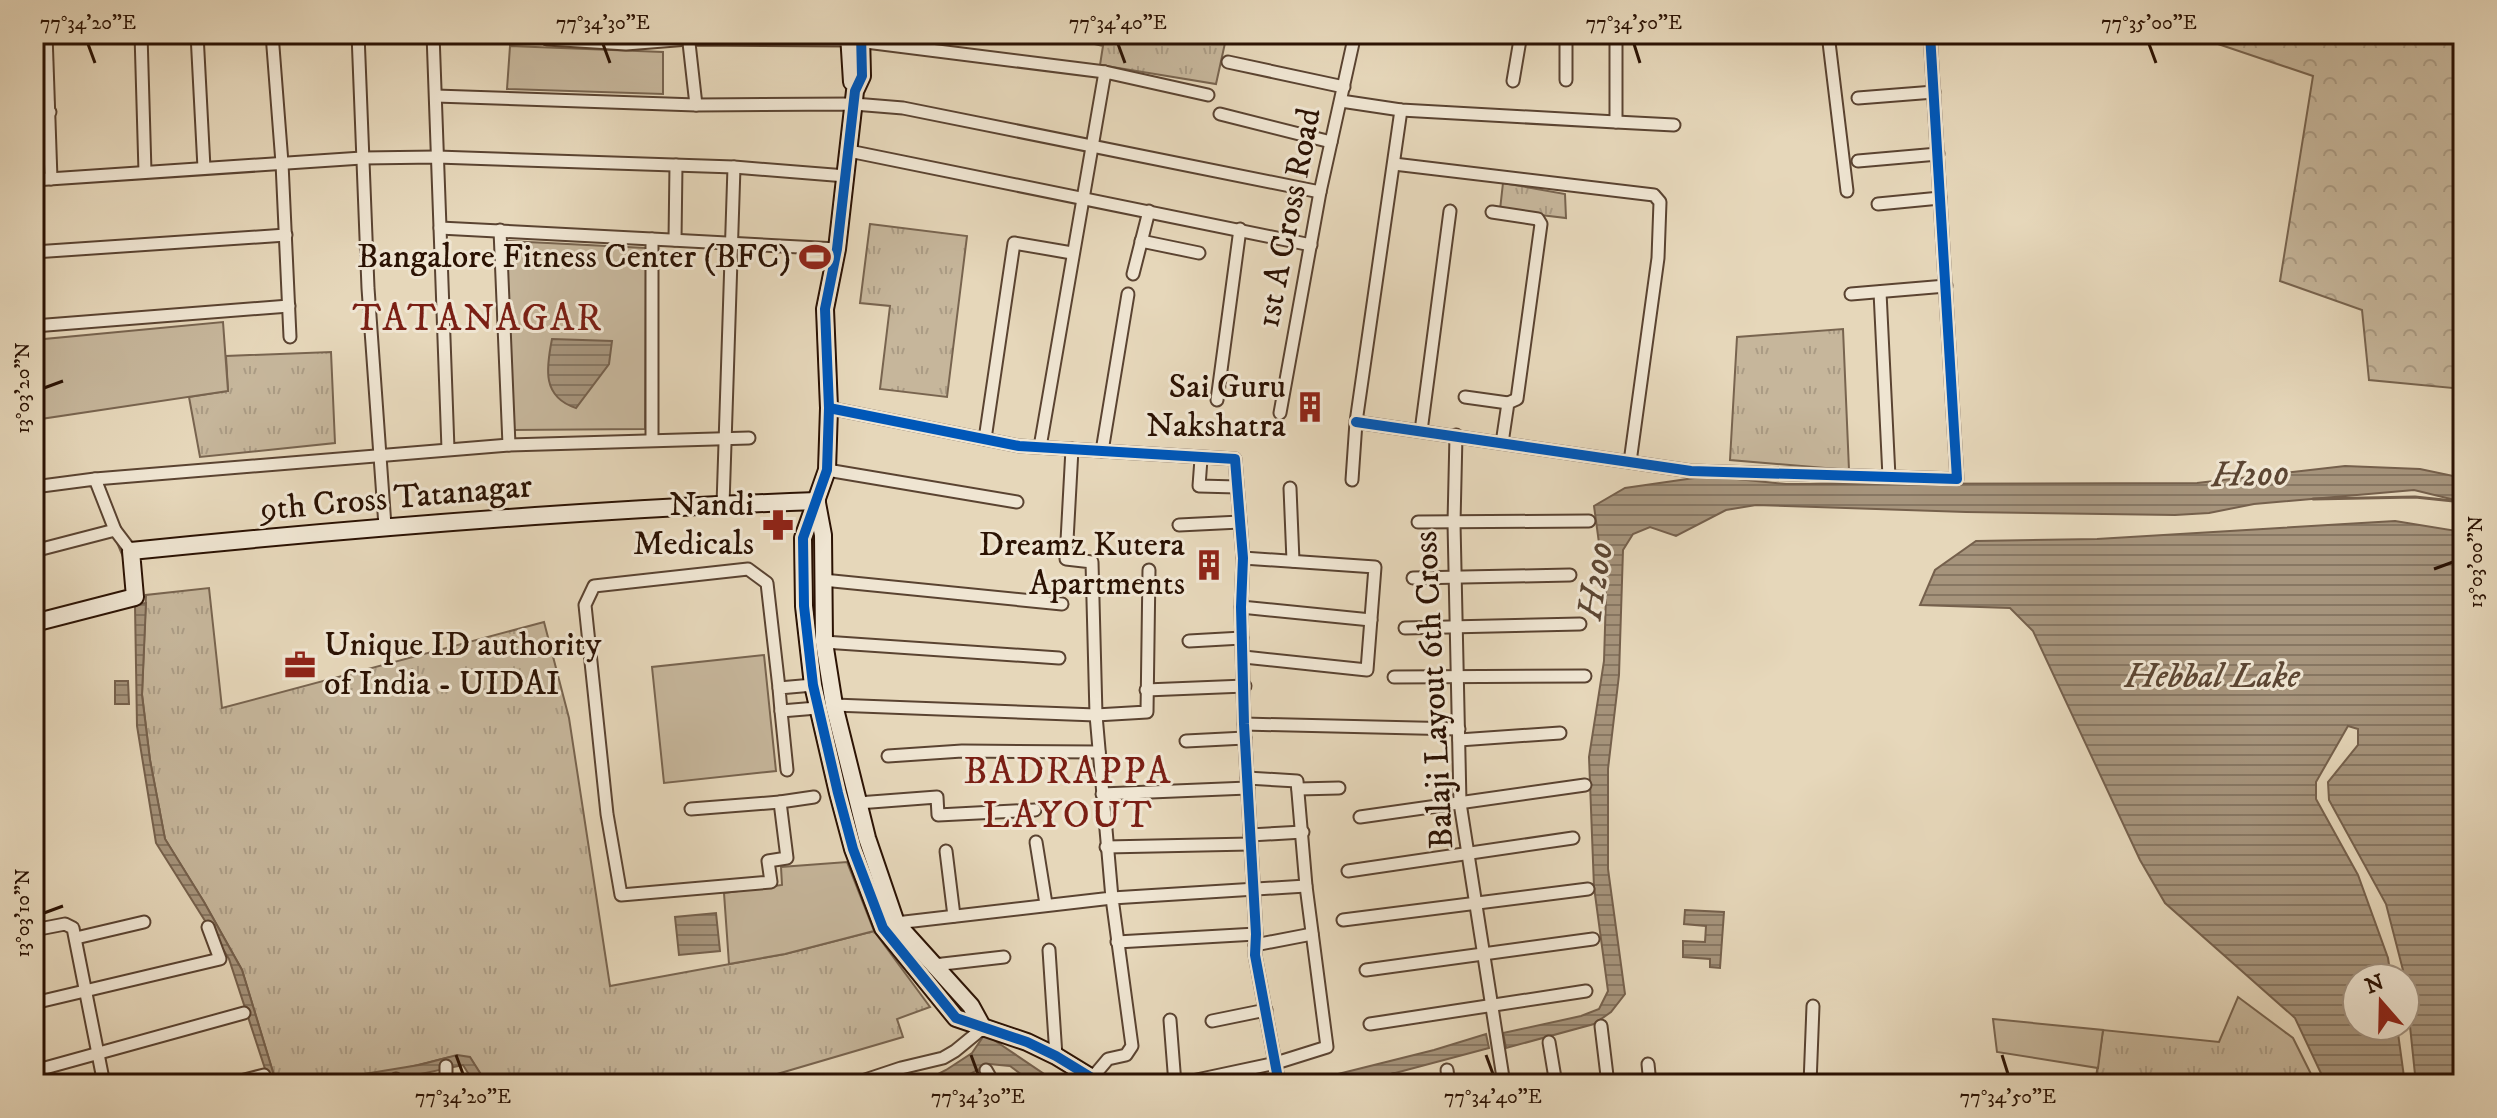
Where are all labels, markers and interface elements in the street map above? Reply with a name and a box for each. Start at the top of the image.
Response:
text: 77°34'20"E [40,11,136,36]
text: 77°34'30"E [556,11,650,36]
text: 77°34'40"E [1069,11,1167,36]
text: 77°34'50"E [1586,11,1682,36]
text: 77°35'00"E [2101,11,2197,36]
street label: 1st A Cross Road [1247,105,1331,331]
place label: Bangalore Fitness Center (BFC) [357,236,791,278]
sports icon: Bangalore Fitness Center (BFC) [798,240,832,274]
district label: TATANAGAR [352,295,604,343]
text: 13°03'20"N [11,342,36,434]
place label: Sai Guru Nakshatra [1146,366,1287,447]
building icon: Sai Guru Nakshatra [1293,390,1327,424]
water label: H200 [2210,452,2289,498]
street label: 9th Cross Tatanagar [256,465,534,531]
place label: Nandi Medicals [633,484,754,565]
pharmacy icon: Nandi Medicals [761,508,795,542]
text: 13°03'00"N [2464,516,2489,608]
place label: Dreamz Kutera Apartments [979,524,1186,605]
street label: Balaji Layout 6th Cross [1405,530,1463,850]
water label: H200 [1568,539,1624,624]
building icon: Dreamz Kutera Apartments [1192,548,1226,582]
place label: Unique ID authority of India - UIDAI [324,624,602,705]
office icon: Unique ID authority of India - UIDAI [283,648,317,682]
water label: Hebbal Lake [2123,654,2300,699]
district label: BADRAPPA LAYOUT [964,748,1172,840]
text: 13°03'10"N [11,869,36,957]
north arrow [2341,962,2421,1042]
text: N [2362,969,2388,1000]
text: 77°34'20"E [415,1085,511,1110]
text: 77°34'30"E [931,1085,1025,1110]
text: 77°34'40"E [1444,1085,1542,1110]
text: 77°34'50"E [1960,1085,2056,1110]

